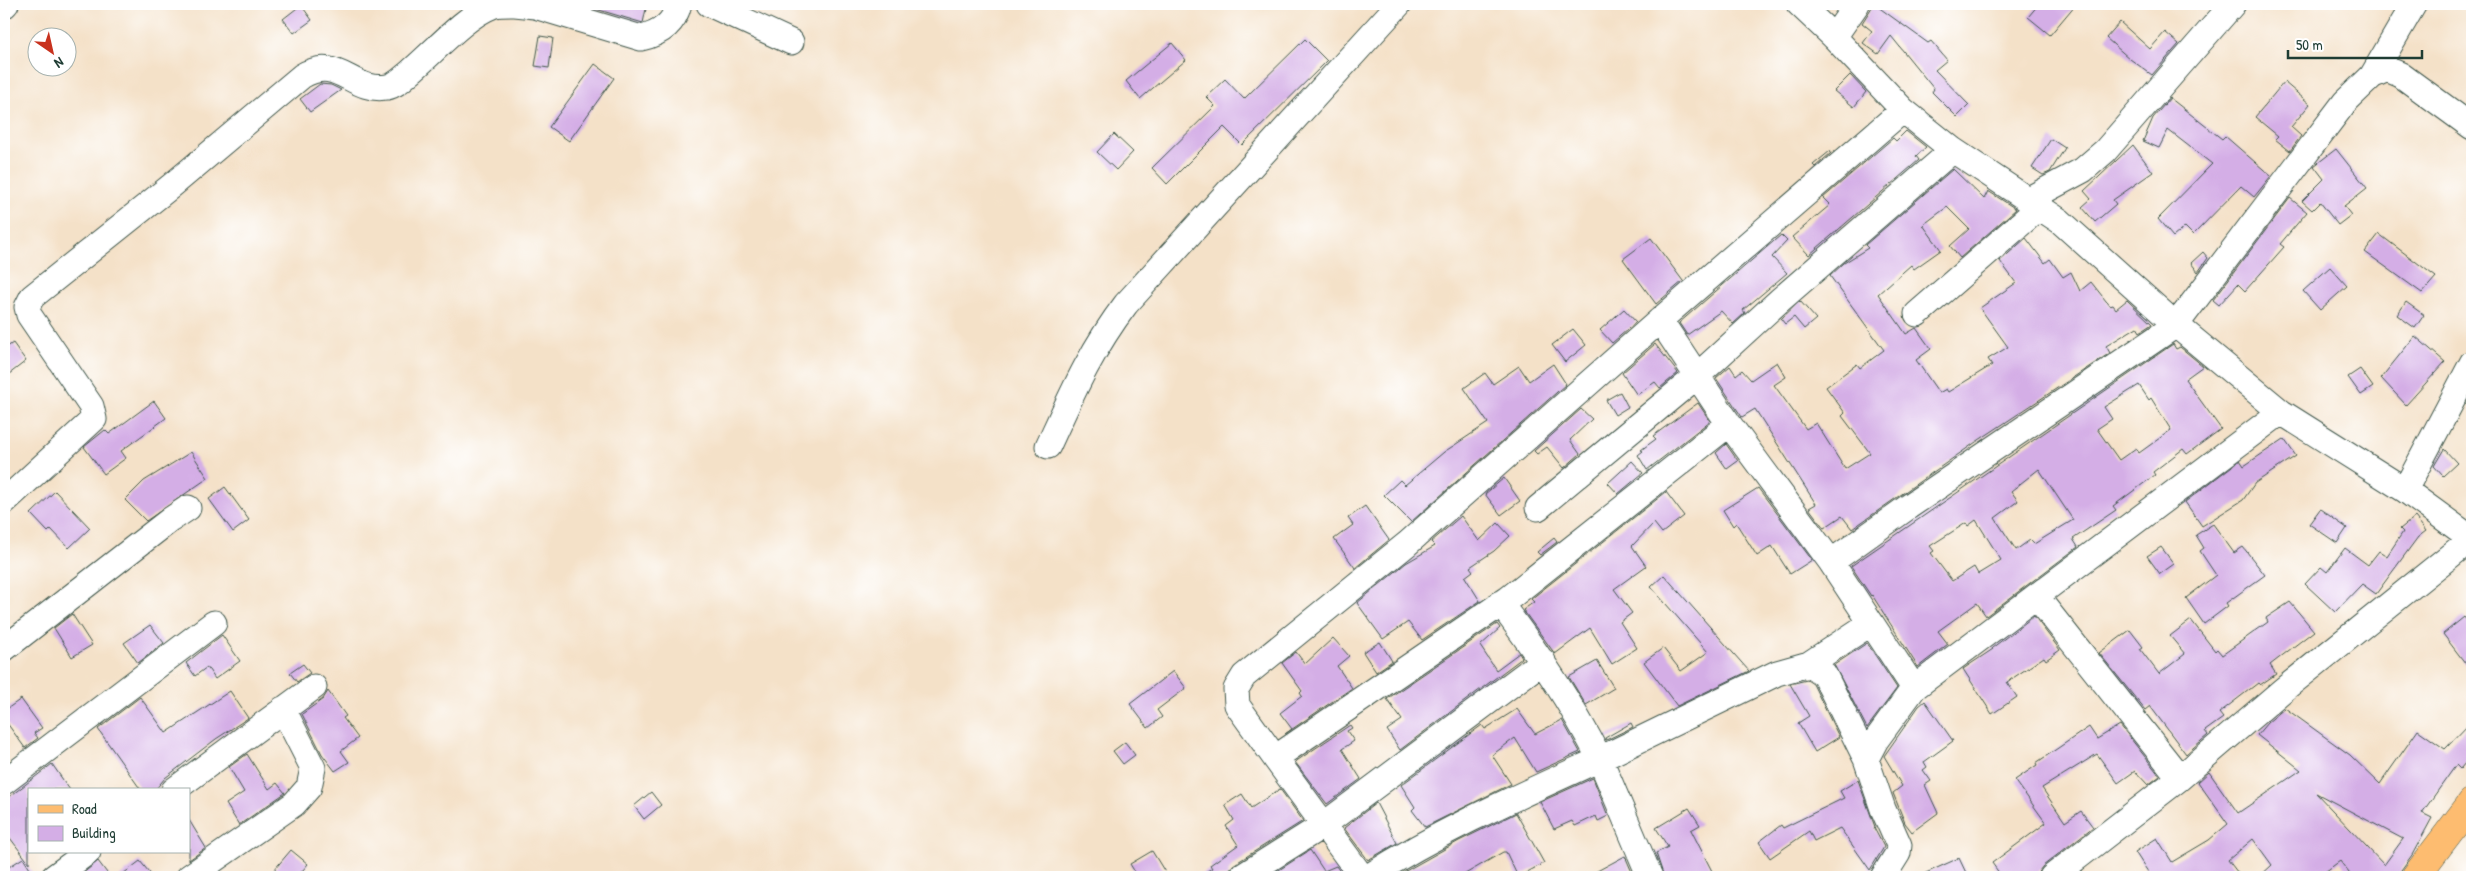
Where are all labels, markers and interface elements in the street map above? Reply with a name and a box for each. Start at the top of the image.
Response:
north arrow [28,28,78,78]
scale bar [2288,28,2422,60]
text: 50 m [2296,34,2323,55]
text: N [51,53,68,73]
legend [28,788,190,854]
text: Road [72,798,97,819]
text: Building [72,822,116,843]

